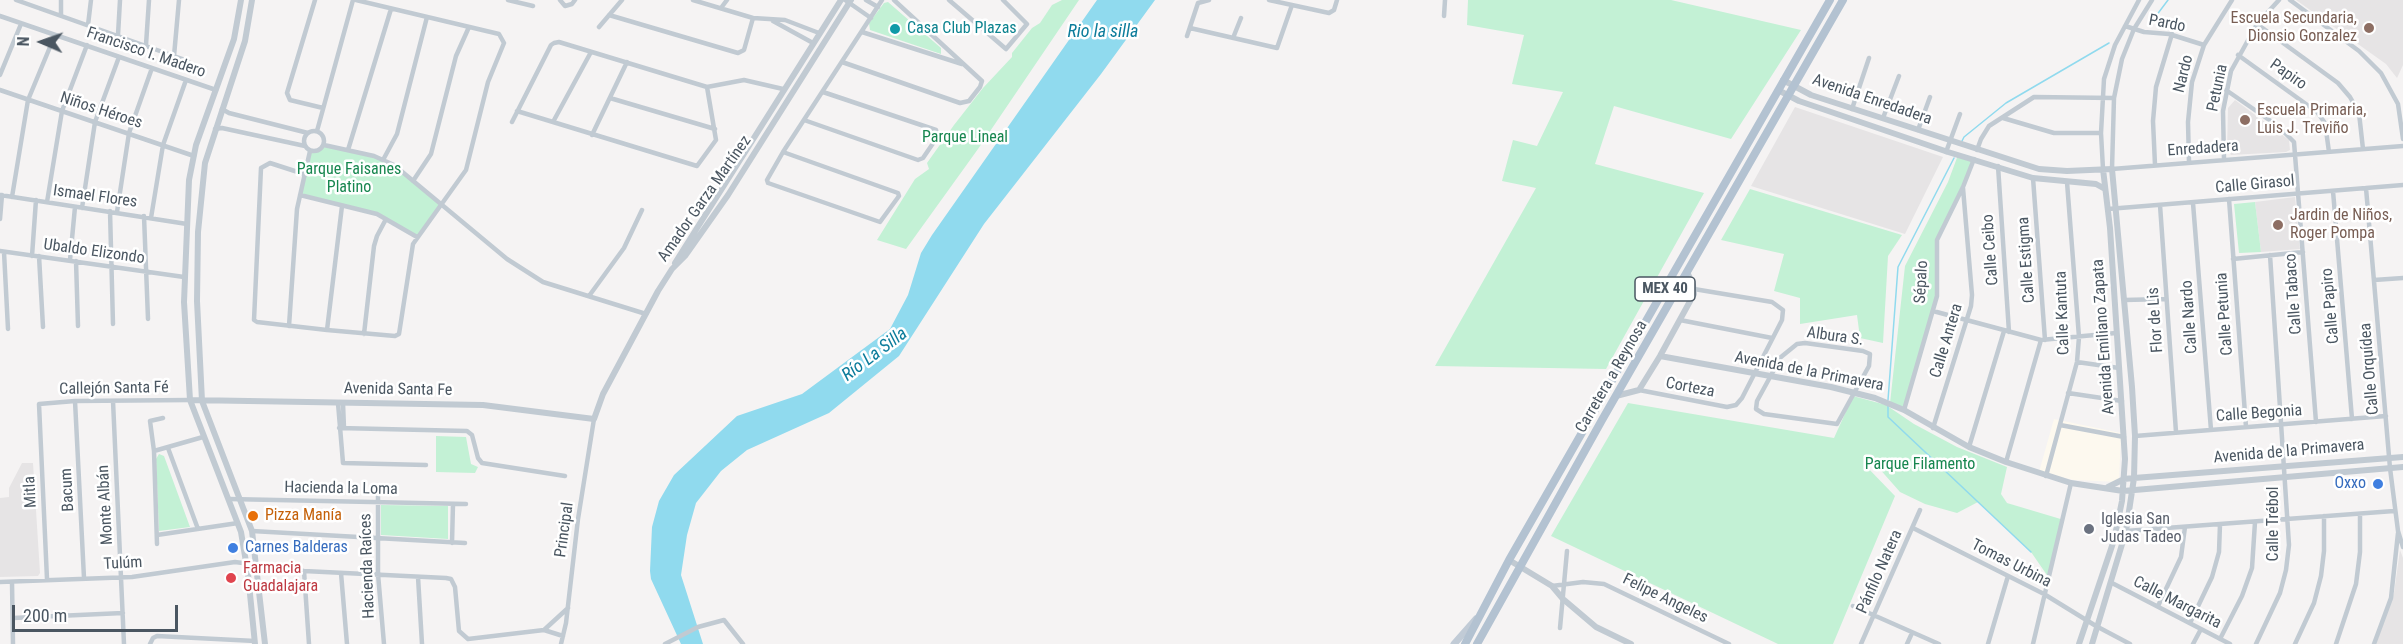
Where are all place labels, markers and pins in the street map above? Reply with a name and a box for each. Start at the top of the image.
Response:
place label: Escuela Secundaria, Dionsio Gonzalez [2230,9,2357,47]
place label: Casa Club Plazas [907,19,1017,39]
marker: Escuela Secundaria, Dionsio Gonzalez [2362,21,2376,35]
marker: Casa Club Plazas [888,22,902,36]
place label: Escuela Primaria, Luis J. Treviño [2257,101,2366,139]
marker: Escuela Primaria, Luis J. Treviño [2238,113,2252,127]
place label: Jardin de Niños, Roger Pompa [2290,206,2392,244]
marker: Jardin de Niños, Roger Pompa [2271,218,2285,232]
place label: Oxxo [2334,474,2366,494]
marker: Oxxo [2371,477,2385,491]
place label: Pizza Manía [265,506,342,526]
marker: Pizza Manía [246,509,260,523]
place label: Iglesia San Judas Tadeo [2101,510,2182,548]
marker: Iglesia San Judas Tadeo [2082,522,2096,536]
place label: Carnes Balderas [245,538,348,558]
marker: Carnes Balderas [226,541,240,555]
place label: Farmacia Guadalajara [243,559,318,597]
marker: Farmacia Guadalajara [224,571,238,585]

